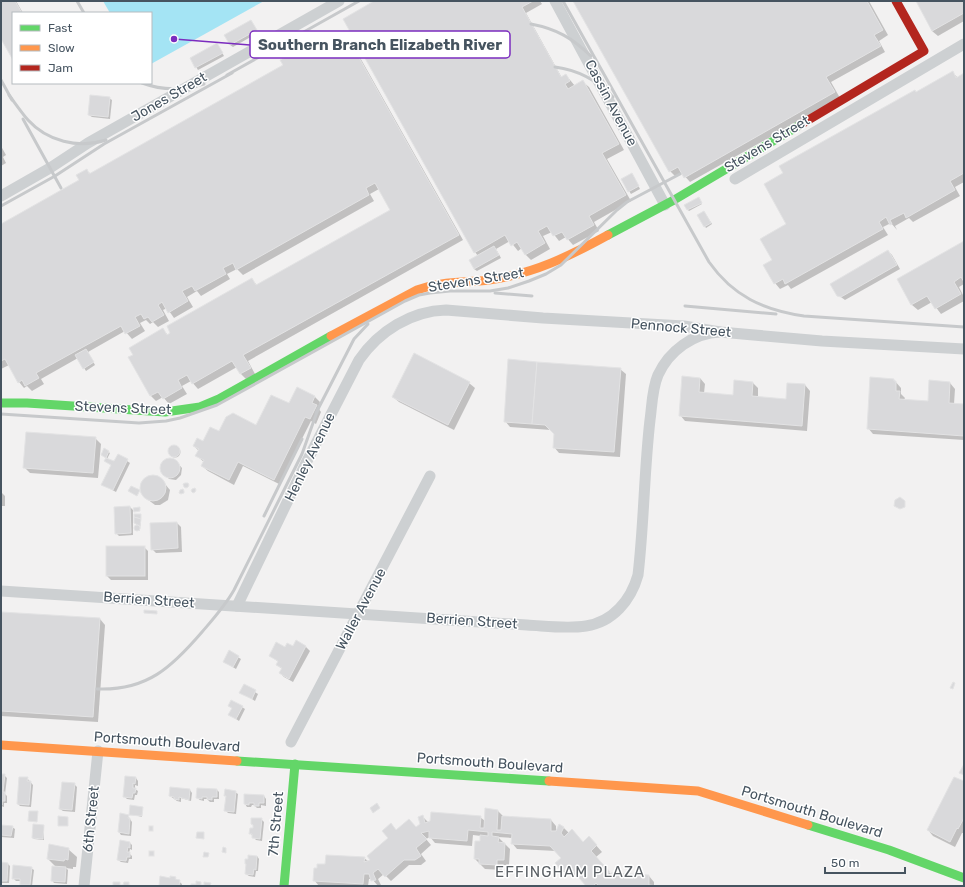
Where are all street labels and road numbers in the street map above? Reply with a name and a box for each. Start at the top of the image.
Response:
street label: Cassin Avenue [581,57,641,149]
street label: Jones Street [128,68,210,125]
street label: Stevens Street [721,112,813,176]
street label: Stevens Street [427,264,526,296]
street label: Pennock Street [630,315,732,341]
street label: Stevens Street [74,398,172,418]
street label: Henley Avenue [281,410,339,504]
street label: Waller Avenue [332,565,390,653]
street label: Berrien Street [103,588,196,612]
street label: Berrien Street [426,609,519,633]
street label: Portsmouth Boulevard [93,728,241,756]
street label: Portsmouth Boulevard [416,749,564,777]
street label: Portsmouth Boulevard [739,782,885,842]
street label: 6th Street [79,785,103,853]
street label: 7th Street [265,790,287,857]

